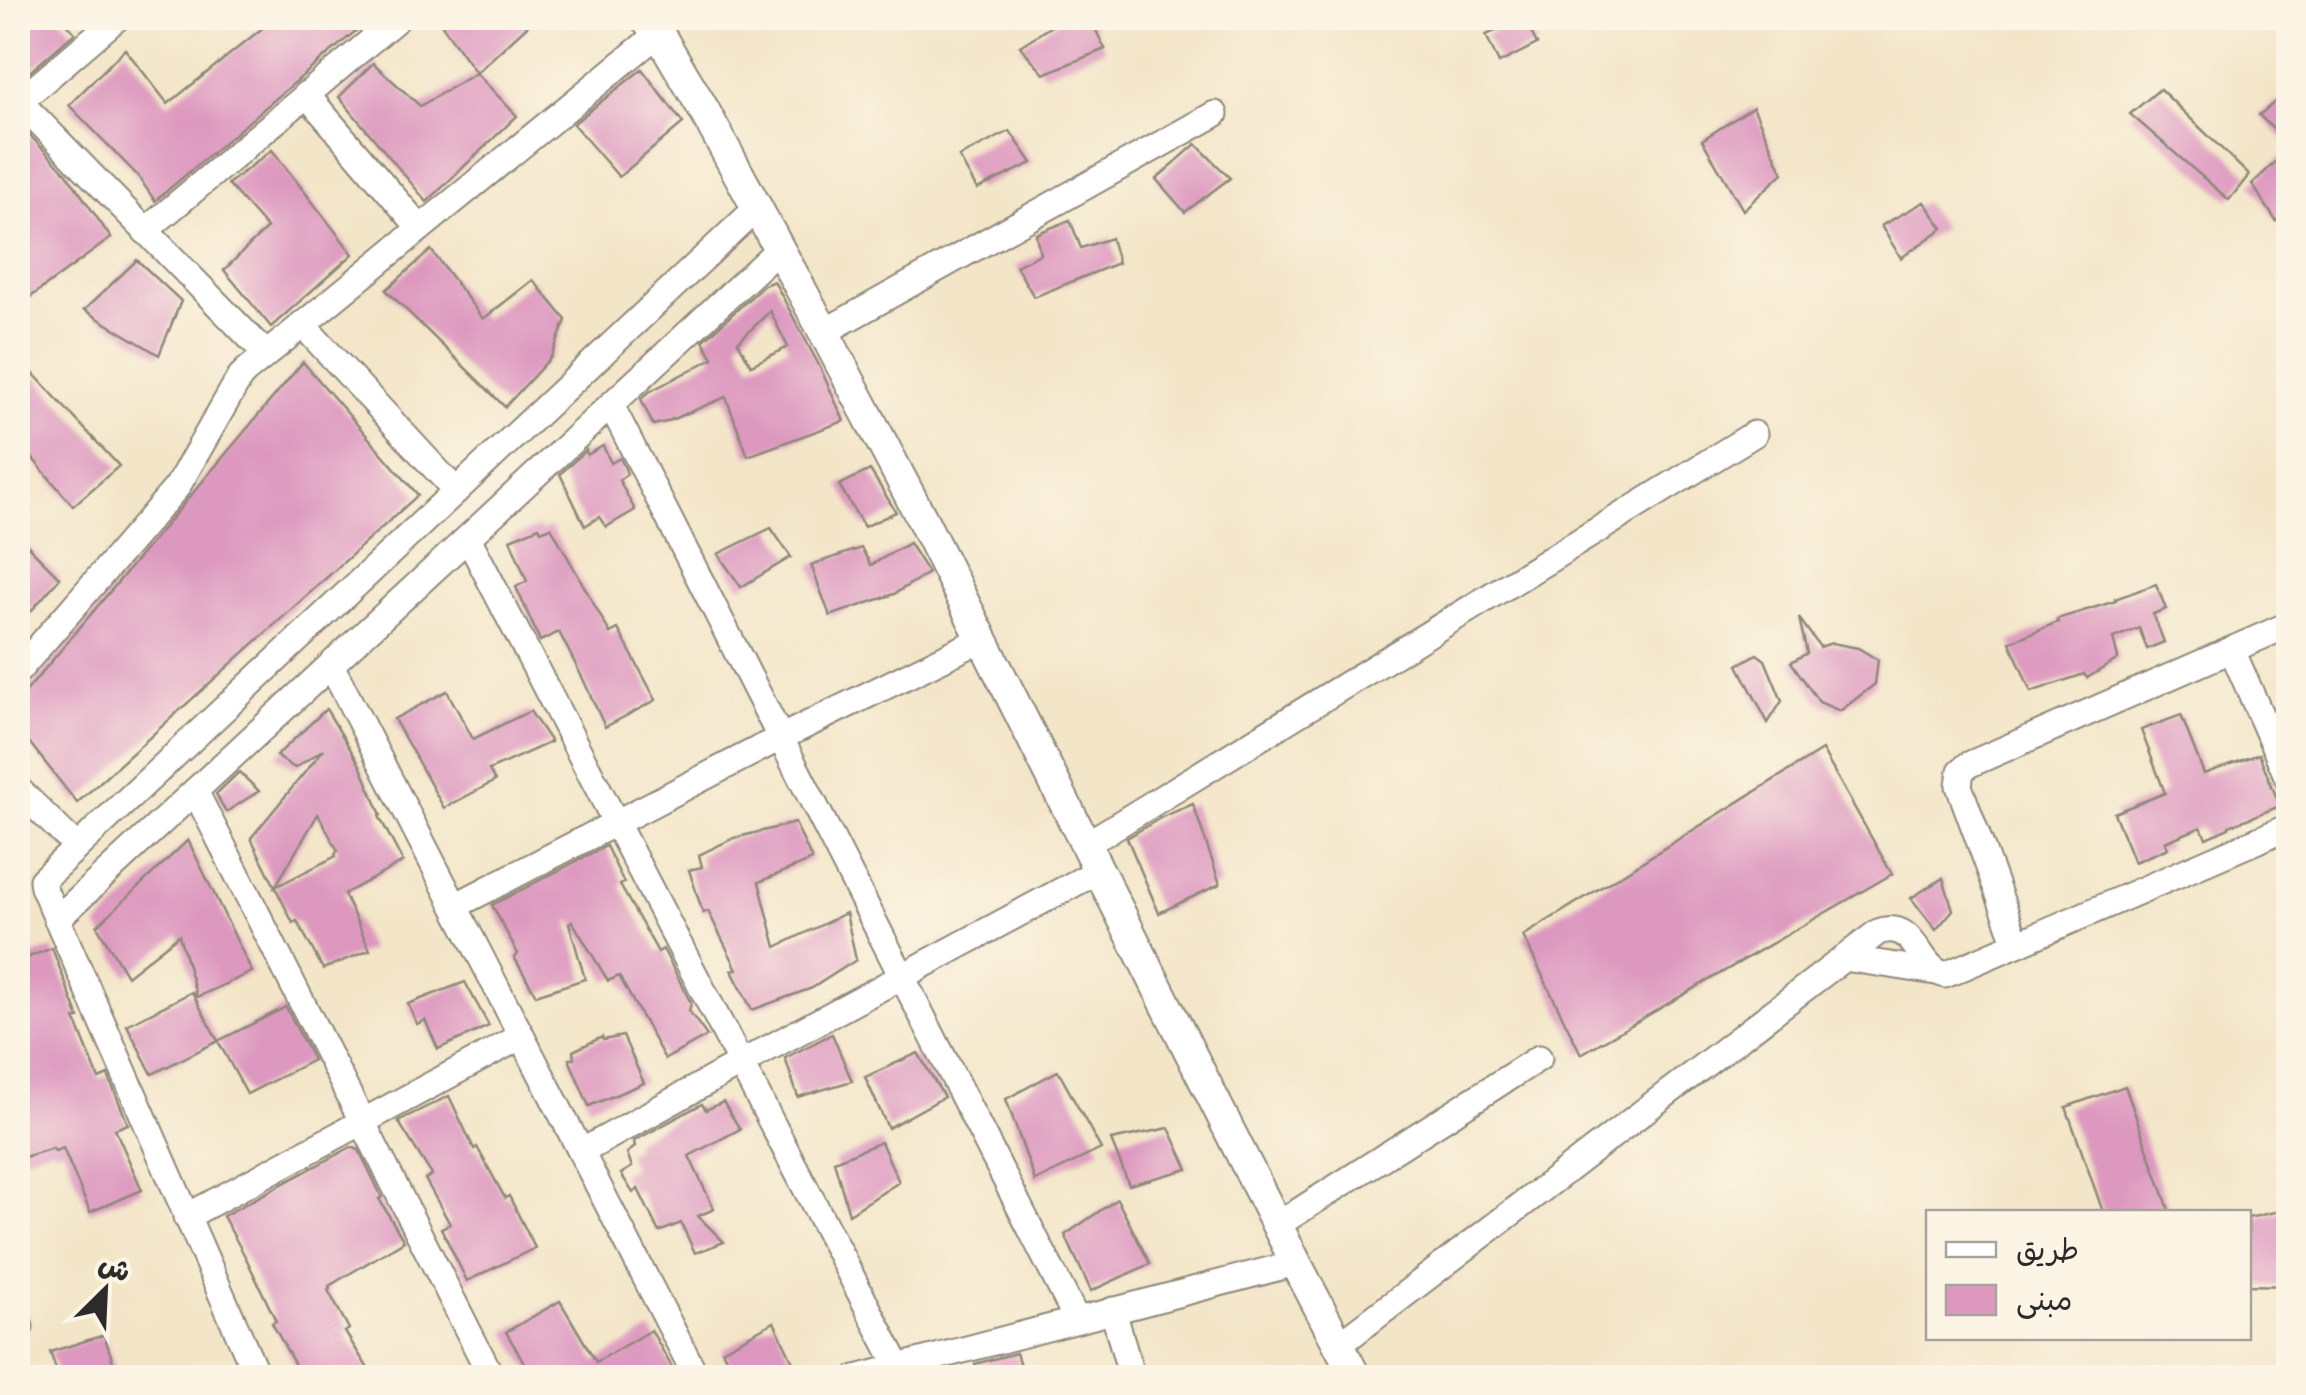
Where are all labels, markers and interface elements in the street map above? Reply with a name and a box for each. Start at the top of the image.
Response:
legend [1926,1210,2251,1340]
text: طريق [2016,1228,2079,1268]
north arrow [55,1240,155,1340]
text: ش [94,1244,137,1289]
text: مبنى [2016,1278,2072,1319]

